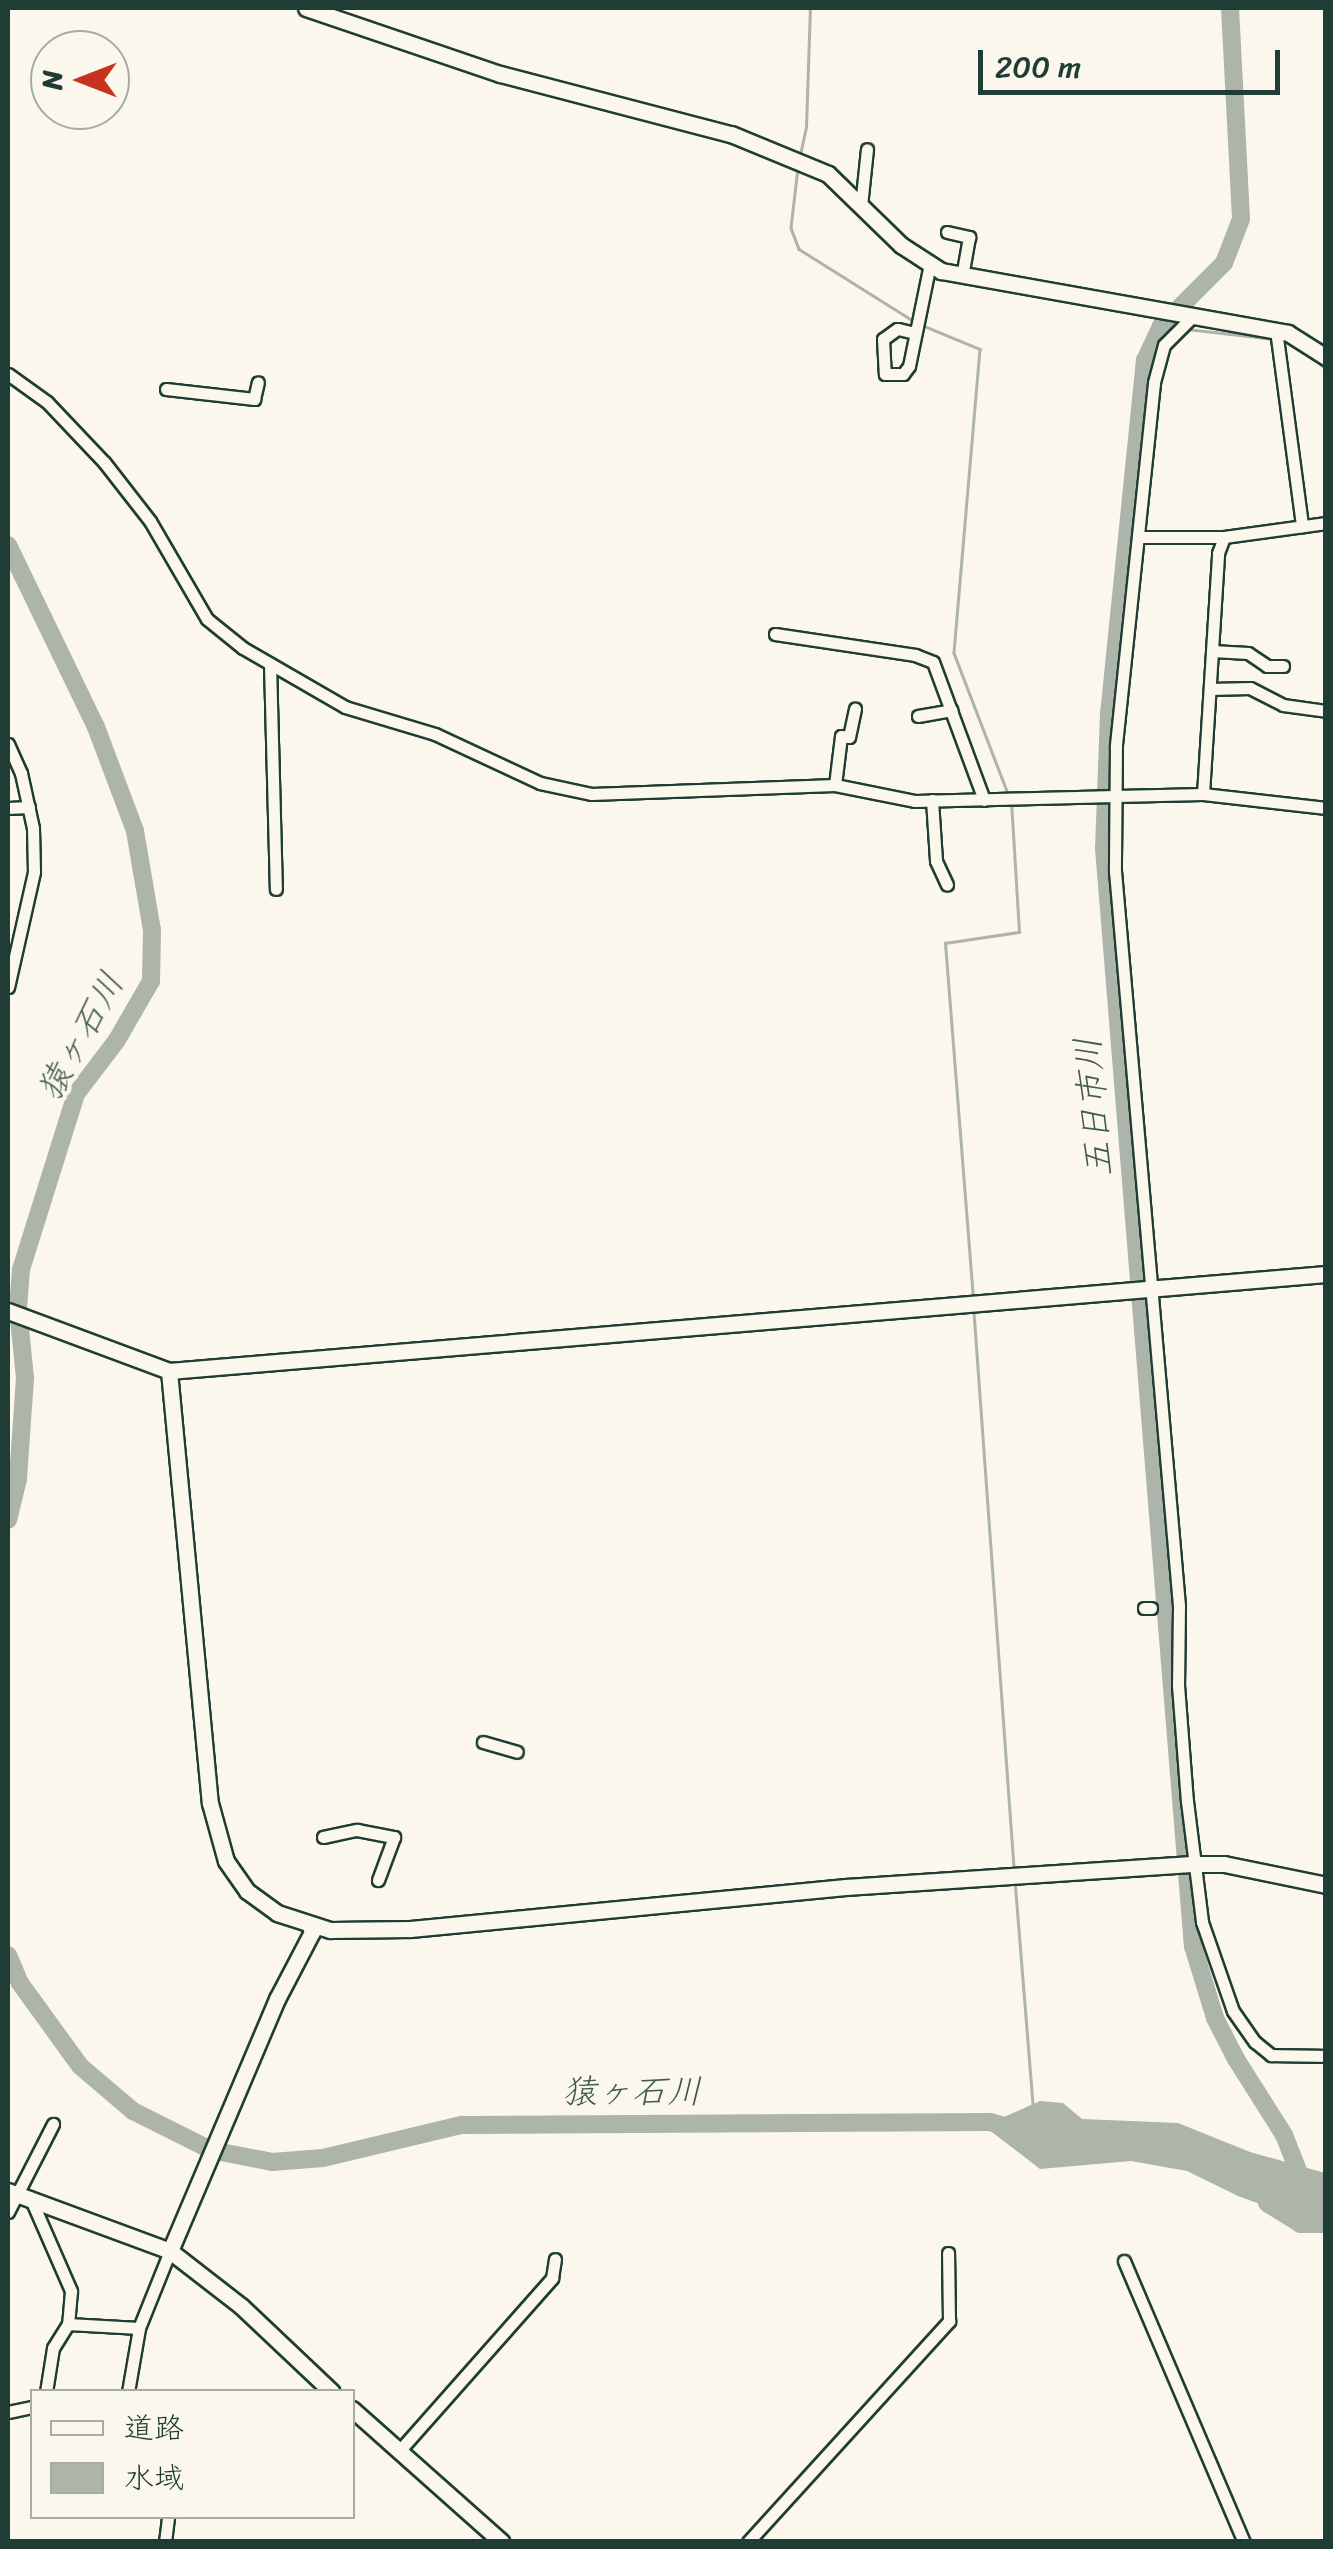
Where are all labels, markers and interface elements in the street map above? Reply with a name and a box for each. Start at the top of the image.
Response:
north arrow [30,30,130,130]
scale bar [983,30,1286,92]
text: 200 m [995,40,1081,94]
text: N [27,70,76,90]
water label: 猿ヶ石川 [28,965,132,1107]
water label: 五日市川 [1066,1035,1120,1179]
water label: 猿ヶ石川 [562,2070,702,2112]
legend [30,2389,355,2519]
text: 道路 [124,2401,184,2455]
text: 水域 [124,2451,184,2505]

